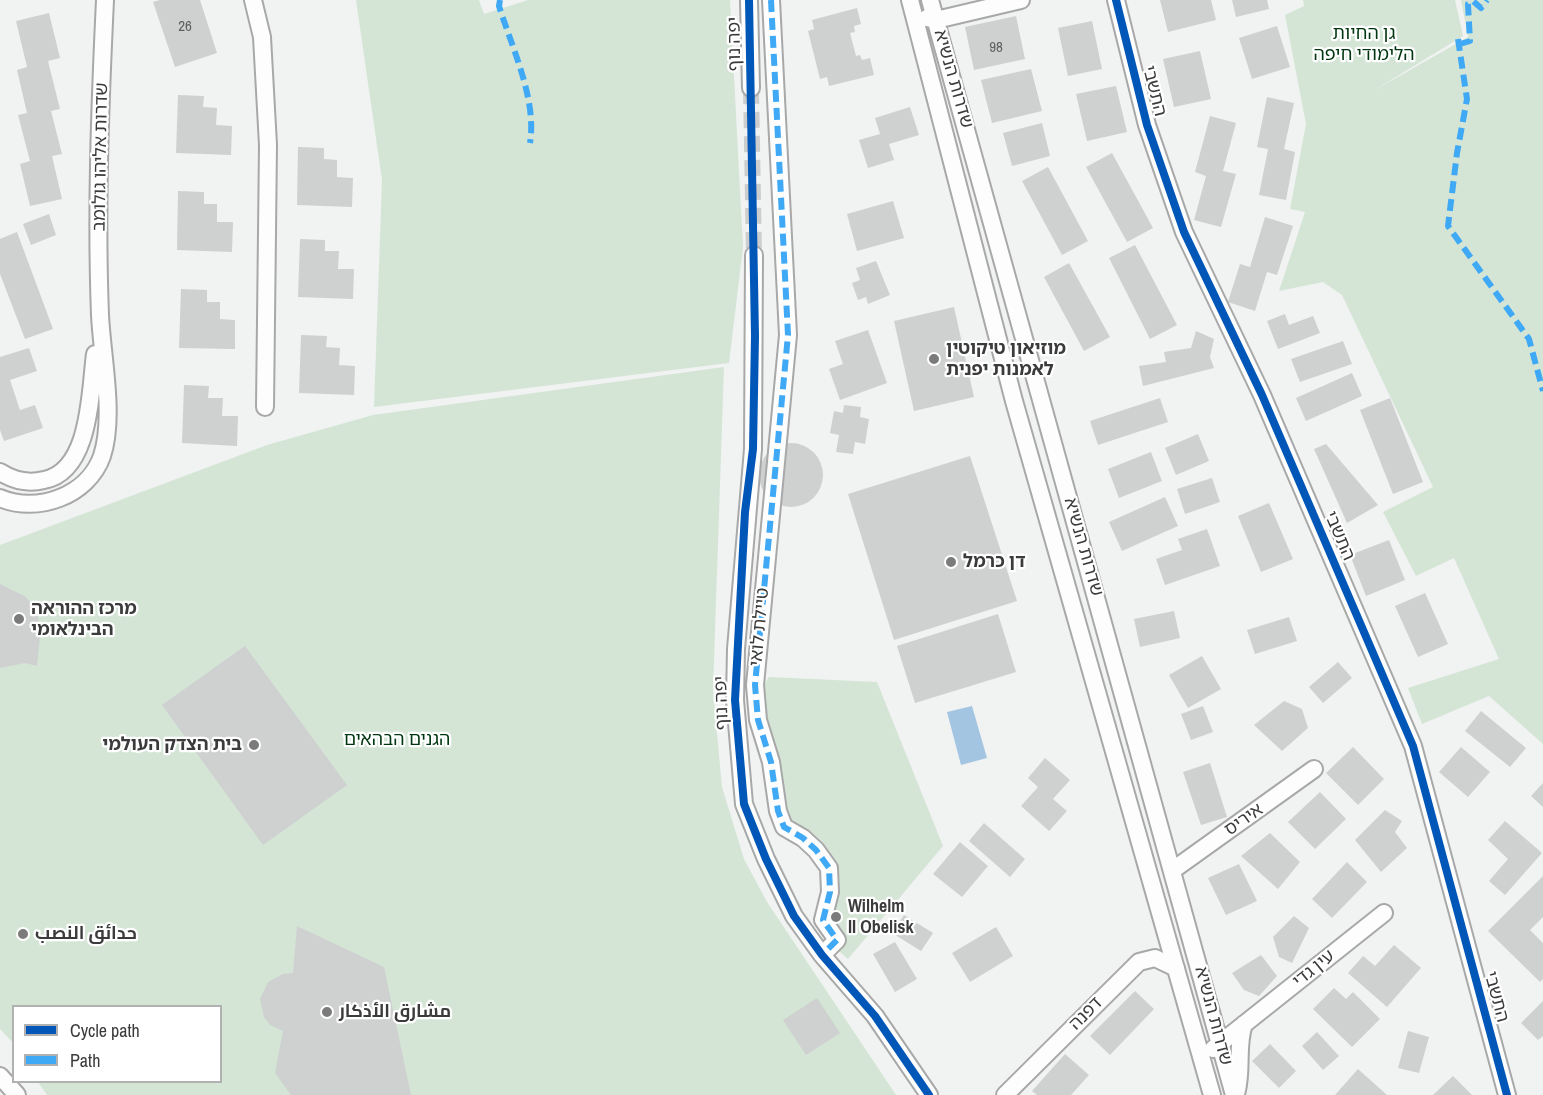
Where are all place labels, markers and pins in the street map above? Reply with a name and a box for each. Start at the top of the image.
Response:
place label: מוזיאון טיקוטין לאמנות יפנית [946,338,1066,380]
marker: מוזיאון טיקוטין לאמנות יפנית [927,352,941,366]
place label: דן כרמל [963,551,1025,573]
marker: דן כרמל [944,555,958,569]
place label: מרכז ההוראה הבינלאומי [31,598,137,640]
marker: מרכז ההוראה הבינלאומי [12,612,26,626]
place label: בית הצדק העולמי [102,734,242,756]
marker: בית הצדק העולמי [247,738,261,752]
place label: Wilhelm II Obelisk [848,896,914,938]
marker: Wilhelm II Obelisk [829,910,843,924]
place label: حدائق النصب [35,923,137,945]
marker: حدائق النصب [16,927,30,941]
place label: مشارق الأذكار [339,1001,451,1023]
marker: مشارق الأذكار [320,1005,334,1019]

